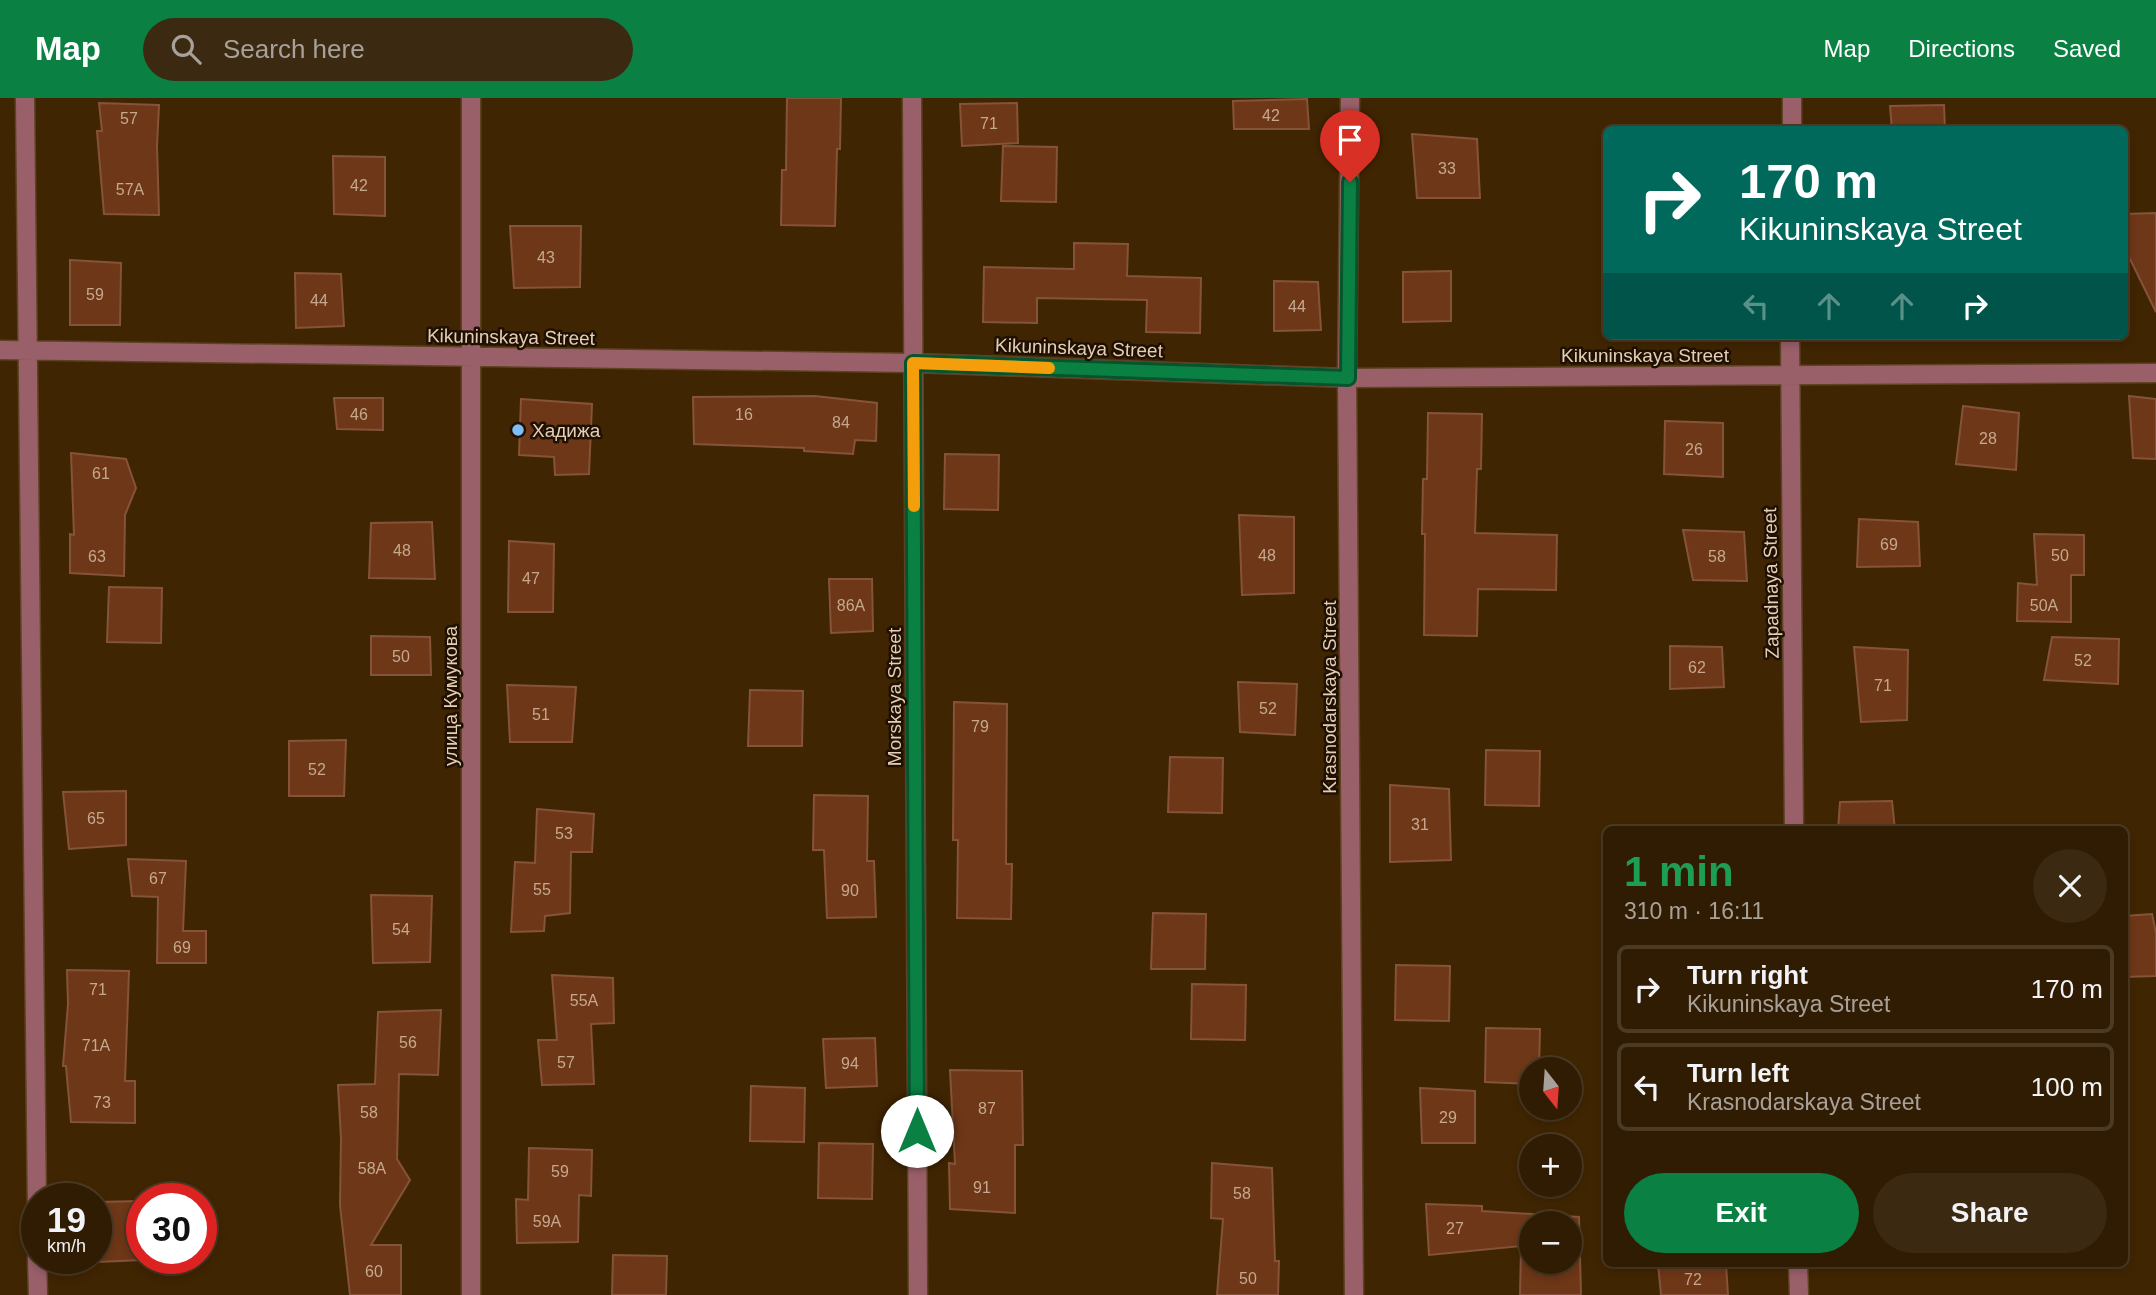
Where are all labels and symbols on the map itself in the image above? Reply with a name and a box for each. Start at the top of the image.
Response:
house number: 42 [1262,107,1280,124]
house number: 57 [120,110,138,127]
pin [1320,110,1380,182]
house number: 71 [980,115,998,132]
house number: 33 [1438,160,1456,177]
house number: 42 [350,177,368,194]
house number: 57А [116,181,145,198]
house number: 43 [537,249,555,266]
house number: 59 [86,286,104,303]
house number: 44 [310,292,328,309]
house number: 44 [1288,298,1306,315]
street label: Kikuninskaya Street [427,325,596,349]
street label: Kikuninskaya Street [995,335,1164,361]
street label: Kikuninskaya Street [1561,345,1730,366]
house number: 46 [350,406,368,423]
house number: 16 [735,406,753,423]
house number: 84 [832,414,850,431]
place label: Хадижа [532,420,601,441]
marker: Хадижа [510,422,526,438]
house number: 28 [1979,430,1997,447]
house number: 26 [1685,441,1703,458]
house number: 61 [92,465,110,482]
street label: Zapadnaya Street [1759,507,1783,659]
house number: 69 [1880,536,1898,553]
house number: 48 [393,542,411,559]
house number: 48 [1258,547,1276,564]
house number: 50 [2051,547,2069,564]
house number: 63 [88,548,106,565]
house number: 58 [1708,548,1726,565]
house number: 47 [522,570,540,587]
house number: 86А [837,597,866,614]
house number: 50А [2030,597,2059,614]
street label: Krasnodarskaya Street [1319,600,1340,794]
street label: улица Кумукова [440,625,461,766]
street label: Morskaya Street [884,627,905,766]
house number: 50 [392,648,410,665]
house number: 52 [2074,652,2092,669]
house number: 62 [1688,659,1706,676]
house number: 71 [1874,677,1892,694]
house number: 52 [1259,700,1277,717]
house number: 51 [532,706,550,723]
house number: 79 [971,718,989,735]
house number: 52 [308,761,326,778]
house number: 65 [87,810,105,827]
house number: 31 [1411,816,1429,833]
house number: 53 [555,825,573,842]
house number: 67 [149,870,167,887]
house number: 55 [533,881,551,898]
house number: 90 [841,882,859,899]
house number: 54 [392,921,410,938]
house number: 69 [173,939,191,956]
house number: 71 [89,981,107,998]
house number: 55А [570,992,599,1009]
house number: 56 [399,1034,417,1051]
house number: 71А [82,1037,111,1054]
house number: 57 [557,1054,575,1071]
house number: 94 [841,1055,859,1072]
north arrow [1519,1057,1582,1120]
house number: 73 [93,1094,111,1111]
position arrow [880,1094,954,1168]
house number: 87 [978,1100,996,1117]
house number: 58 [360,1104,378,1121]
house number: 29 [1439,1109,1457,1126]
house number: 58А [358,1160,387,1177]
house number: 59 [551,1163,569,1180]
house number: 91 [973,1179,991,1196]
speed limit sign: 30 [126,1183,217,1274]
house number: 58 [1233,1185,1251,1202]
house number: 59А [533,1213,562,1230]
house number: 27 [1446,1220,1464,1237]
house number: 60 [365,1263,383,1280]
house number: 50 [1239,1270,1257,1287]
house number: 72 [1684,1271,1702,1288]

